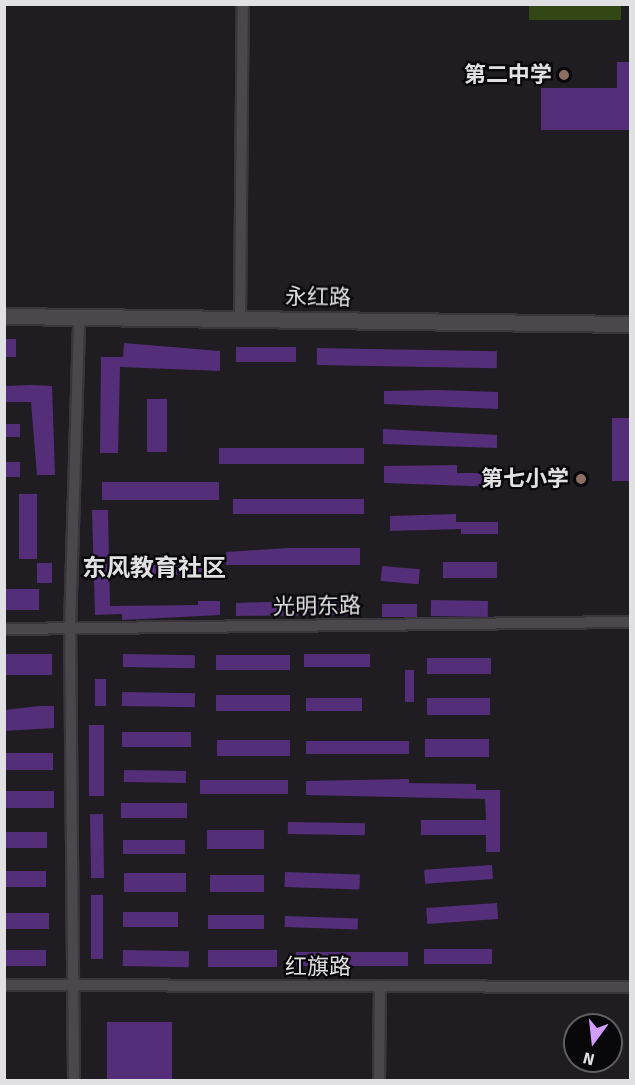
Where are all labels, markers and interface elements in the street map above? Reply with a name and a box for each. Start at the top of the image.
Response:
place label: 第二中学 [464,62,552,88]
marker: 第二中学 [557,68,571,82]
street label: 永红路 [285,283,351,311]
place label: 第七小学 [481,466,569,492]
marker: 第七小学 [574,472,588,486]
district label: 东风教育社区 [82,555,226,583]
street label: 光明东路 [273,592,361,620]
street label: 红旗路 [285,954,351,980]
north arrow [563,1013,623,1073]
text: N [581,1047,597,1070]

